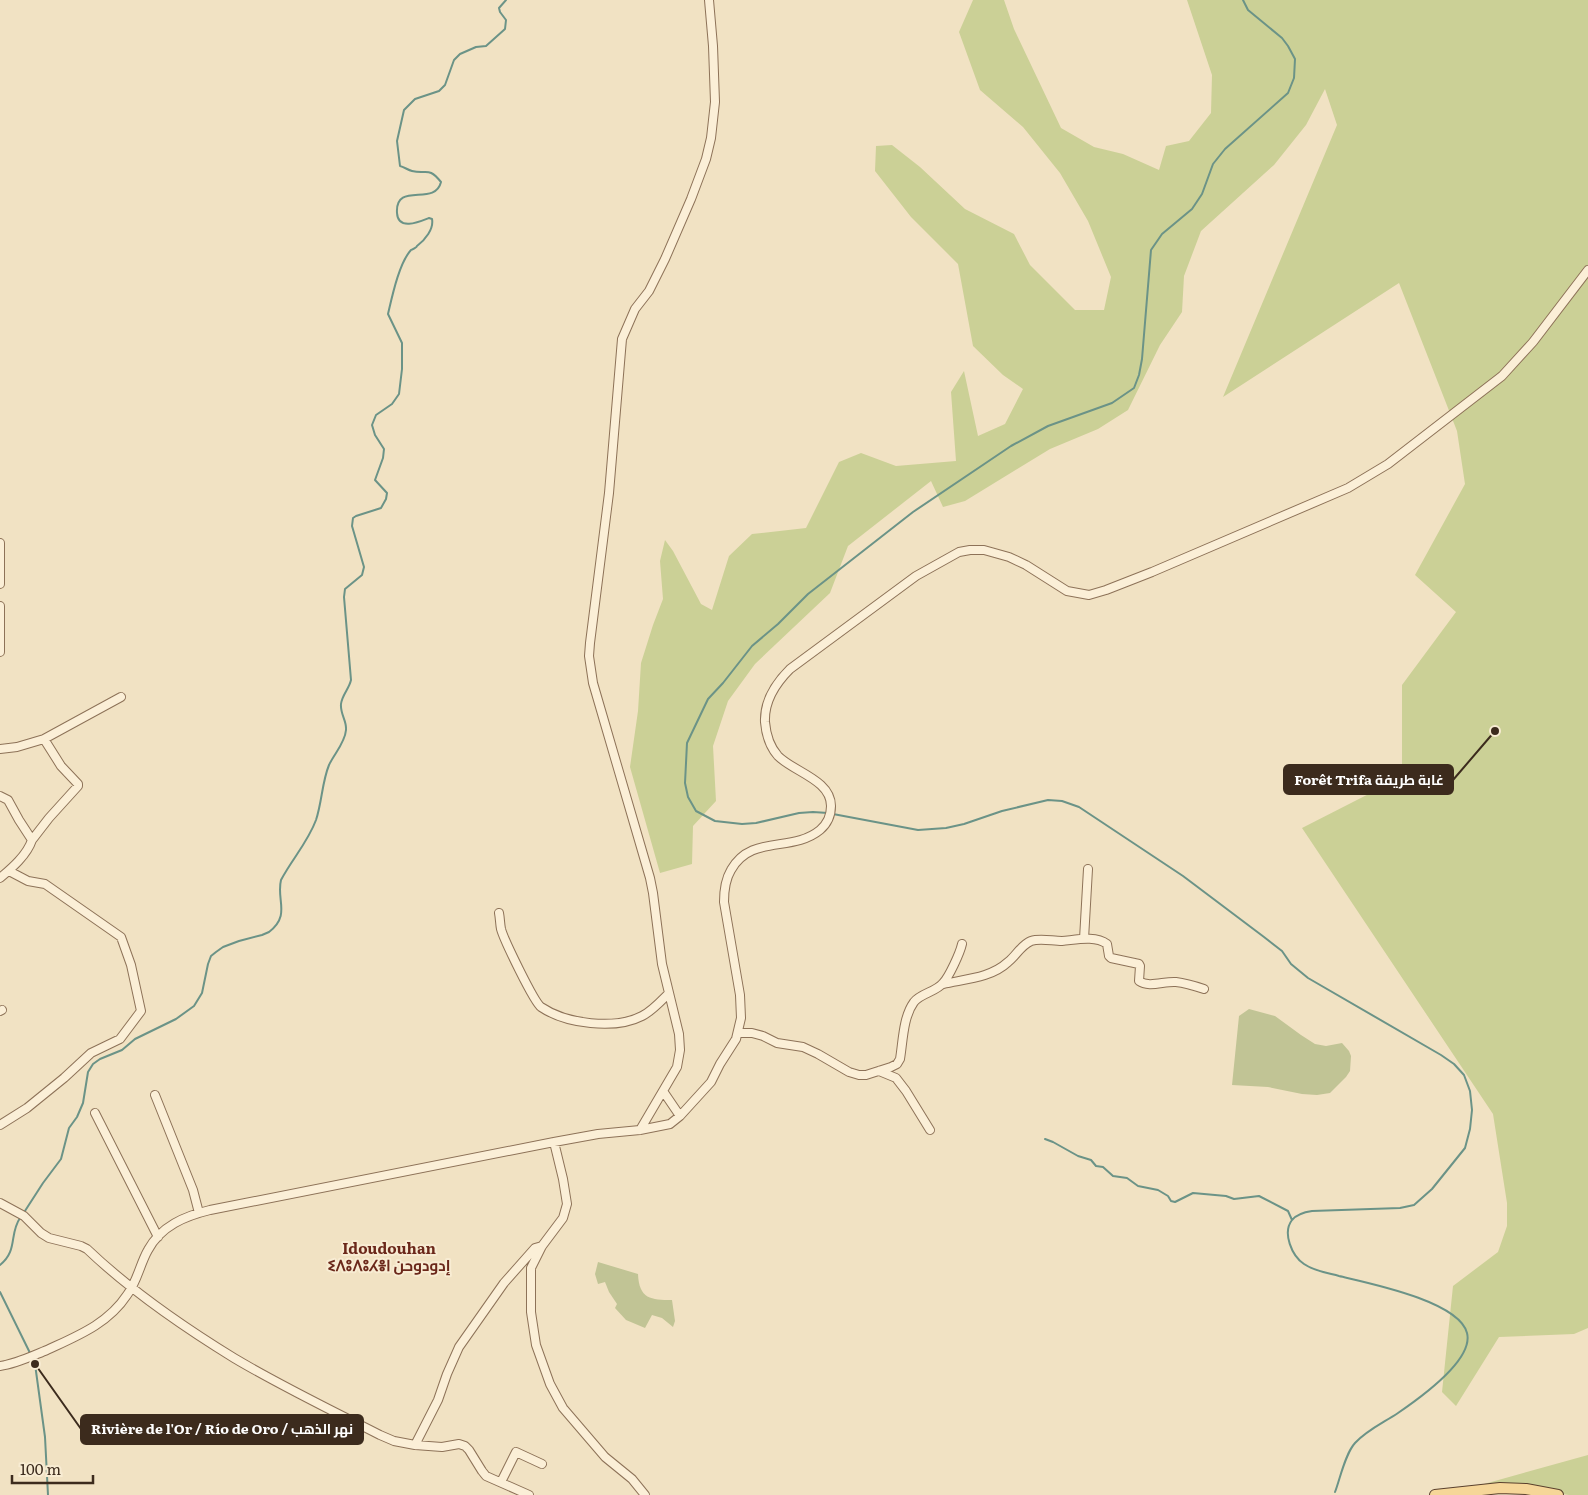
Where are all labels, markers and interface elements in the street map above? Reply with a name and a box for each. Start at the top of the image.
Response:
callout: Forêt Trifa غابة طريفة [1284,765,1453,794]
text: Forêt Trifa غابة طريفة [1294,769,1444,789]
district label: Idoudouhan ⵉⴷⵓⴷⵓⵃⴻⵏ إدودوحن [328,1236,451,1276]
callout: Rivière de l'Or / Río de Oro / نهر الذهب [81,1415,363,1444]
text: Rivière de l'Or / Río de Oro / نهر الذهب [91,1418,353,1438]
scale bar [12,1452,94,1484]
text: 100 m [20,1457,61,1480]

